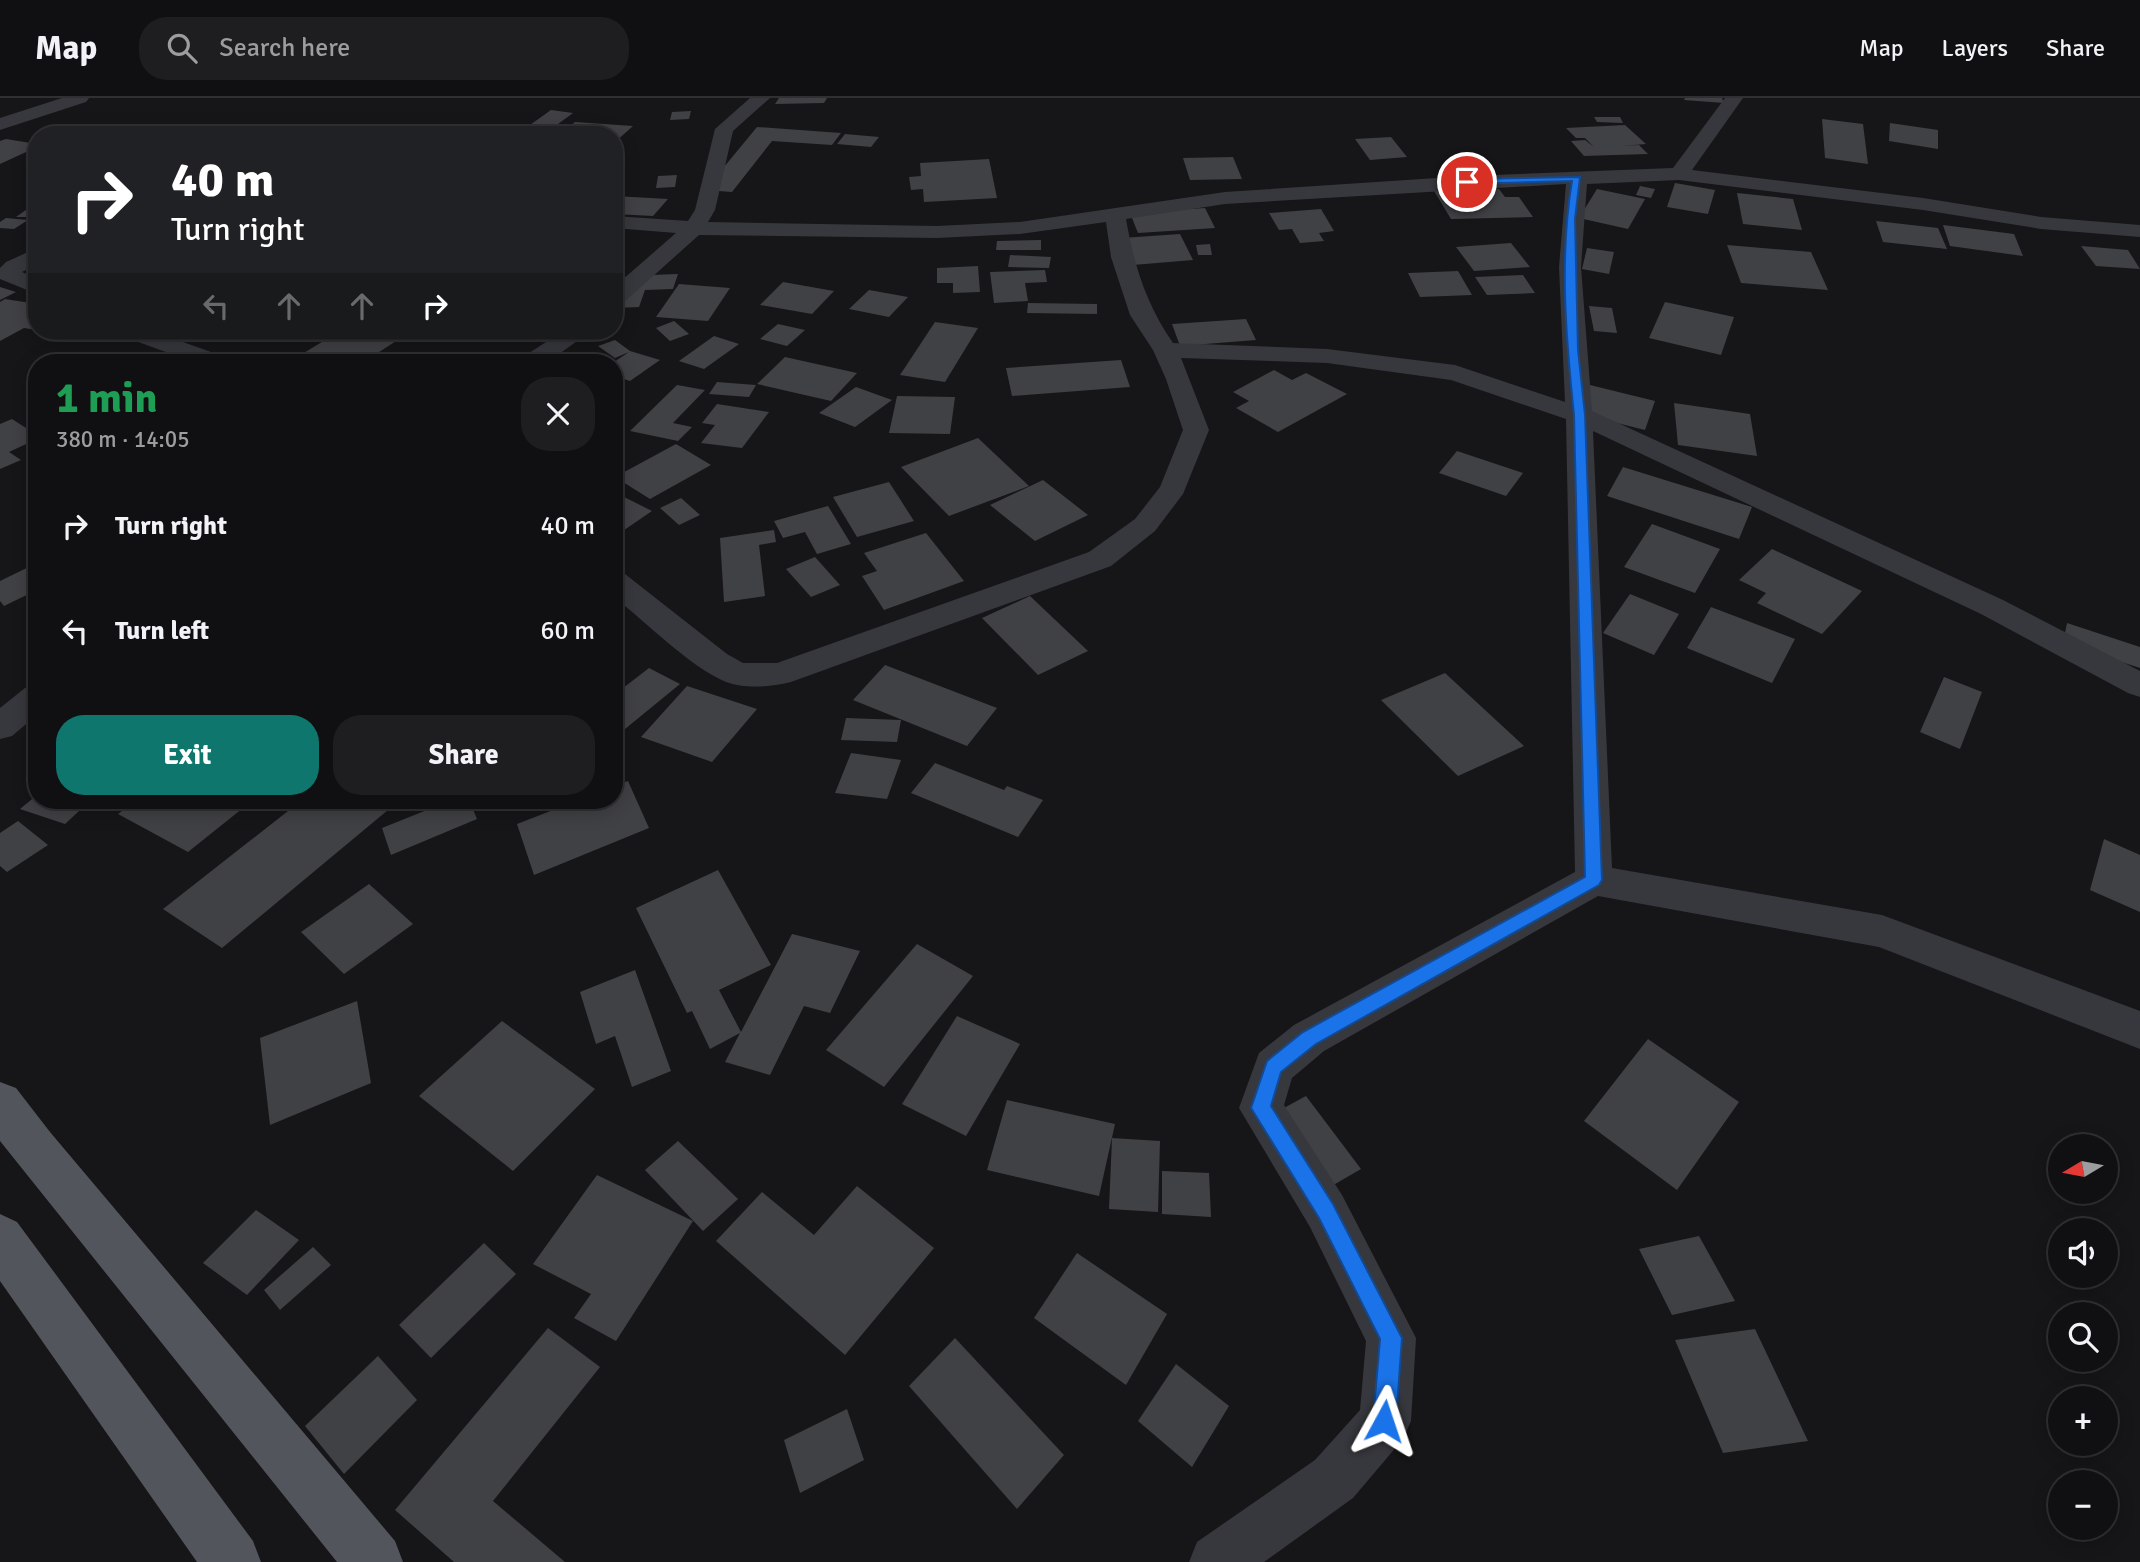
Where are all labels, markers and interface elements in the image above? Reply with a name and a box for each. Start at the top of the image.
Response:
search box [139,17,629,80]
text: Map [35,28,97,69]
icon: search [163,29,201,67]
text: Search here [219,32,350,64]
text: Map [1859,33,1904,63]
text: Layers [1942,33,2008,63]
text: Share [2046,33,2105,63]
text: 40 m [171,150,274,210]
pin [1437,152,1497,212]
icon: right [56,154,147,245]
icon: arrive [1448,163,1486,201]
text: Turn right [171,210,304,249]
icon: left [197,287,235,325]
icon: ahead [270,287,308,325]
icon: ahead [343,287,381,325]
icon: right [416,287,454,325]
text: 1 min [56,373,157,424]
button: close [521,377,595,451]
text: 380 m · 14:05 [56,425,190,454]
icon: right [56,507,94,545]
text: Turn right [115,510,227,542]
text: 40 m [540,510,595,542]
icon: left [56,612,94,650]
text: Turn left [115,615,209,647]
text: 60 m [540,615,595,647]
button: Exit [56,715,319,795]
button: Share [333,715,595,795]
north arrow [2048,1134,2118,1204]
map controls [2048,1134,2118,1540]
button: sound [2048,1218,2118,1288]
button: search [2048,1302,2118,1372]
position arrow [1347,1384,1421,1458]
button: + [2048,1386,2118,1456]
button: − [2048,1470,2118,1540]

